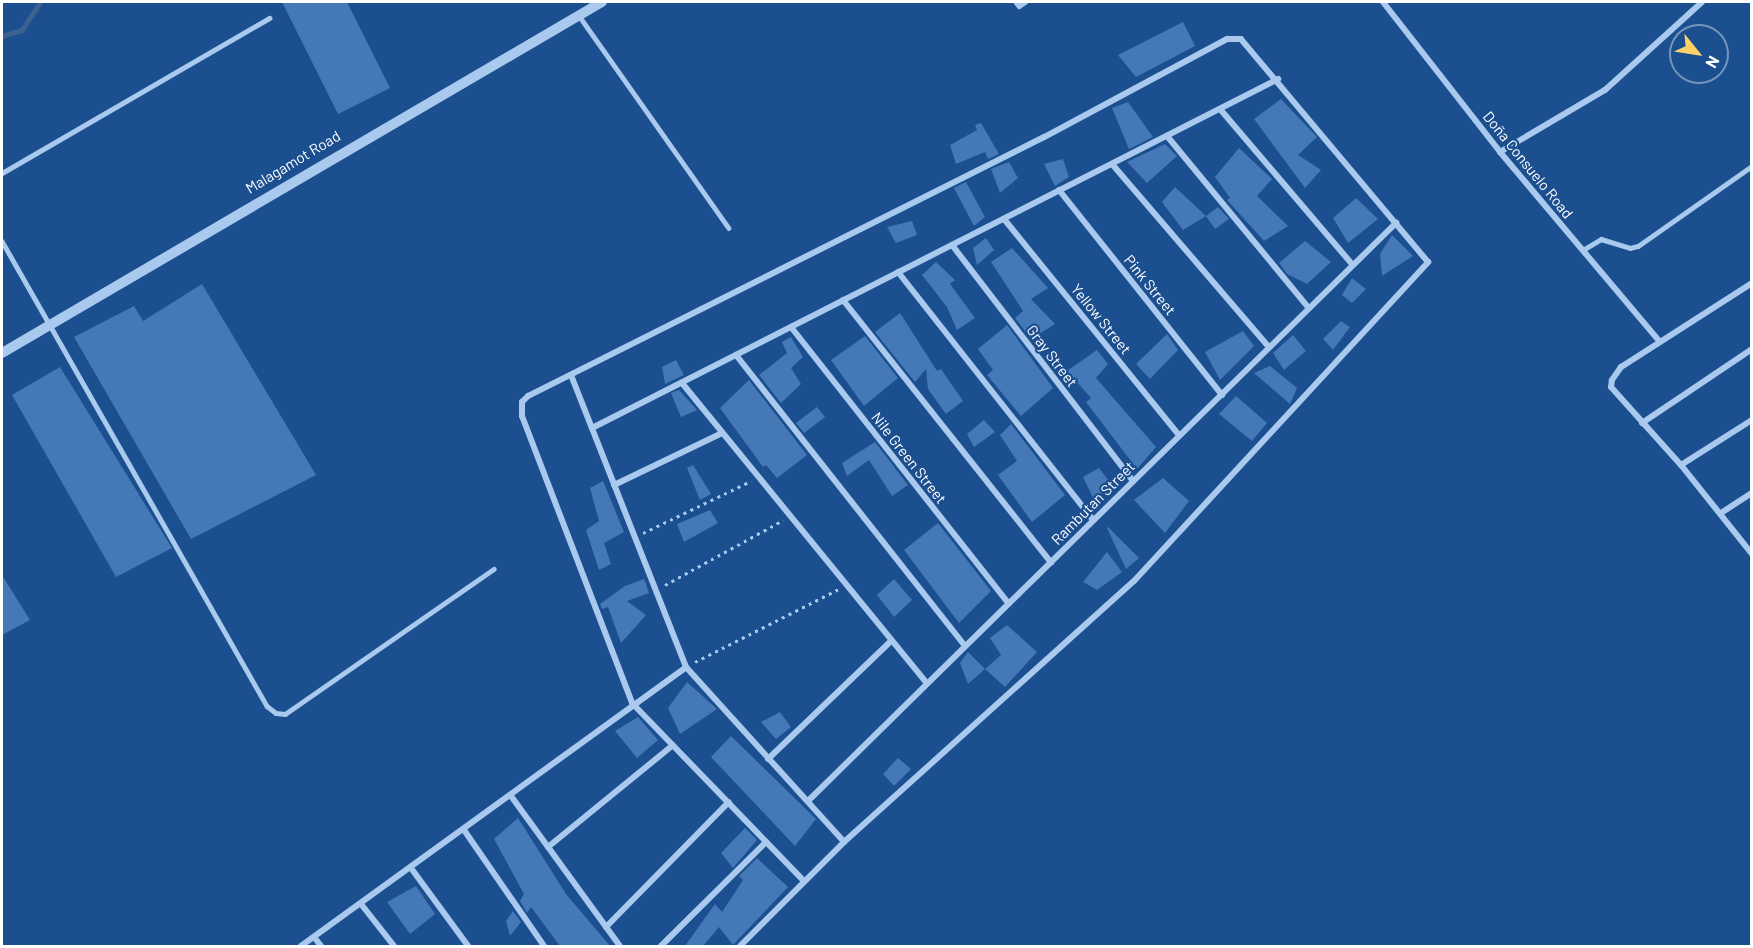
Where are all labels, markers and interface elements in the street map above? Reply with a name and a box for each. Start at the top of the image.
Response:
north arrow [1669,24,1729,84]
text: N [1702,53,1724,72]
street label: Doña Consuelo Road [1479,108,1577,222]
street label: Malagamot Road [242,127,344,197]
street label: Pink Street [1120,251,1180,319]
street label: Yellow Street [1067,280,1135,358]
street label: Gray Street [1023,321,1081,391]
street label: Nile Green Street [868,409,950,507]
street label: Rambutan Street [1048,458,1138,548]

